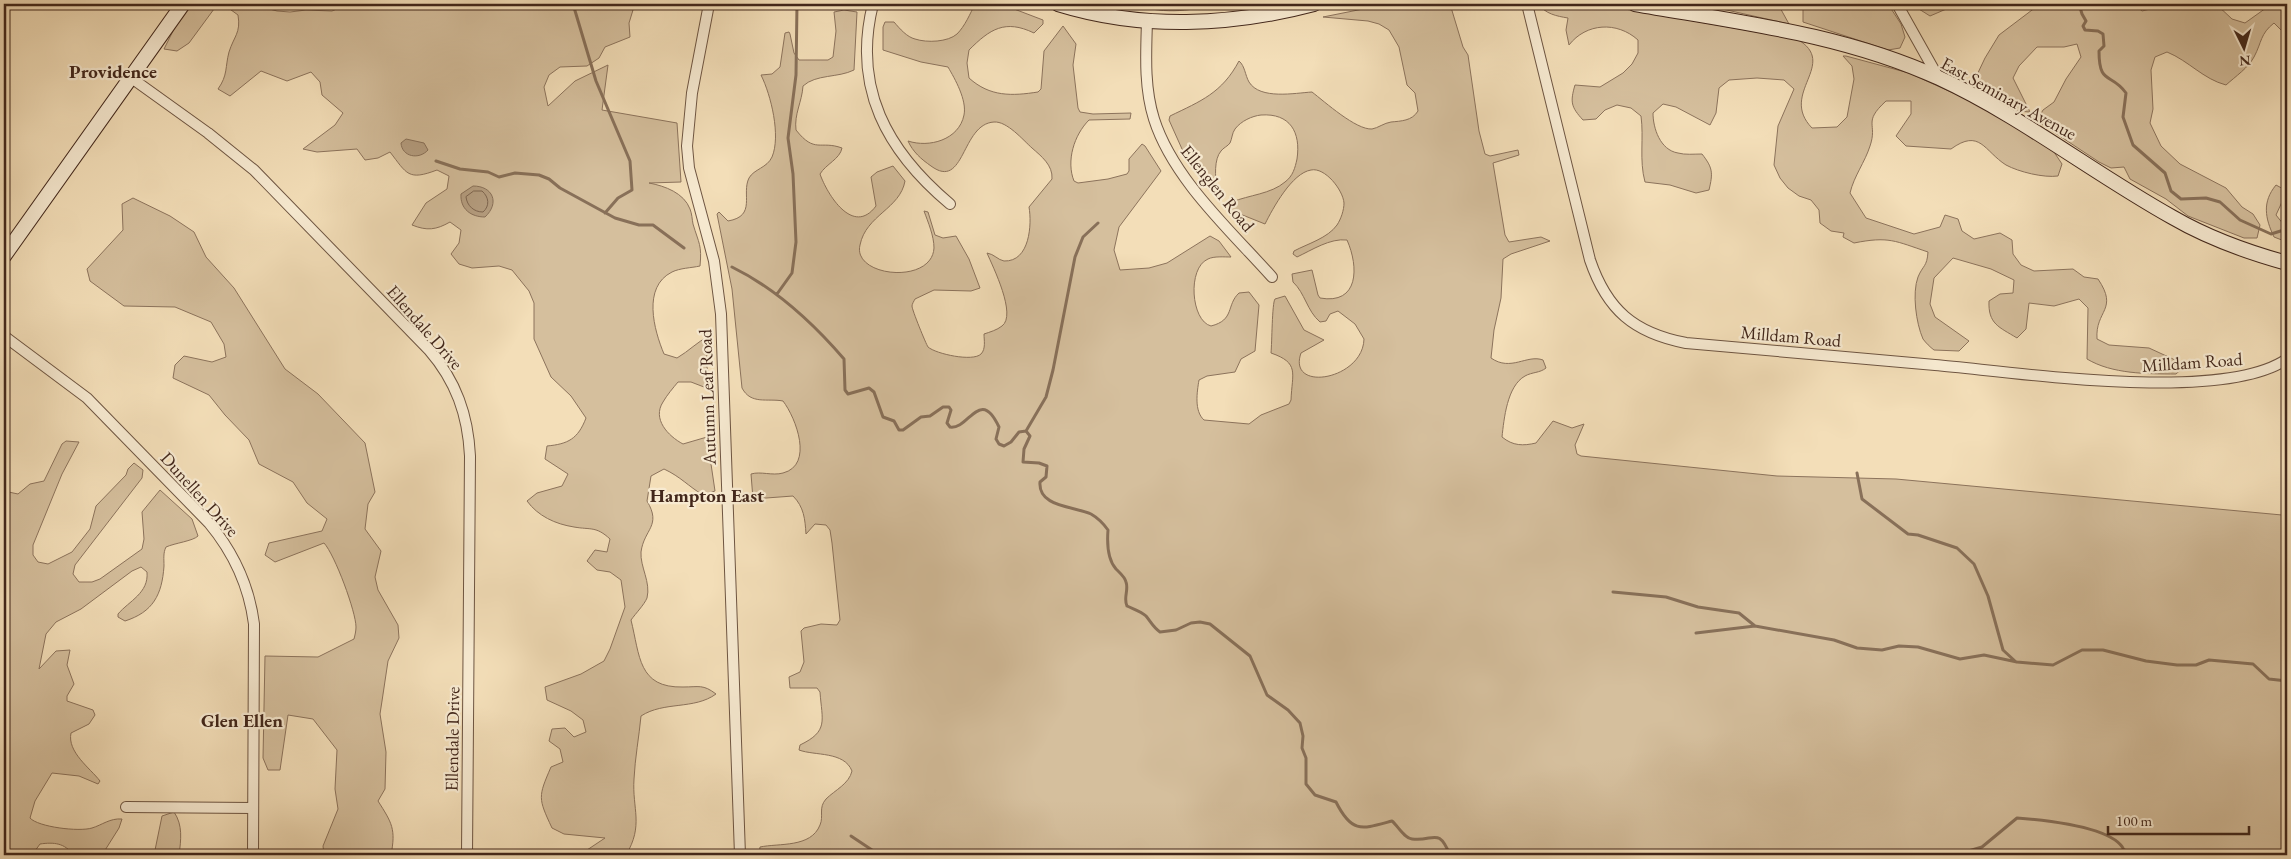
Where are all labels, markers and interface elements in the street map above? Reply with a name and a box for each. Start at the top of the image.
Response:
north arrow [2218,22,2268,72]
street label: East Seminary Avenue [1937,51,2081,145]
text: N [2238,51,2252,70]
district label: Providence [69,59,157,84]
street label: Ellenglen Road [1176,140,1261,237]
street label: Ellendale Drive [382,280,468,374]
street label: Milldam Road [1740,320,1843,352]
street label: Autumn Leaf Road [693,328,721,466]
street label: Milldam Road [2141,347,2244,377]
street label: Dunellen Drive [156,447,244,541]
district label: Hampton East [650,483,764,508]
street label: Ellendale Drive [440,686,464,792]
district label: Glen Ellen [201,708,283,733]
scale bar [2108,804,2250,836]
text: 100 m [2116,811,2153,830]

